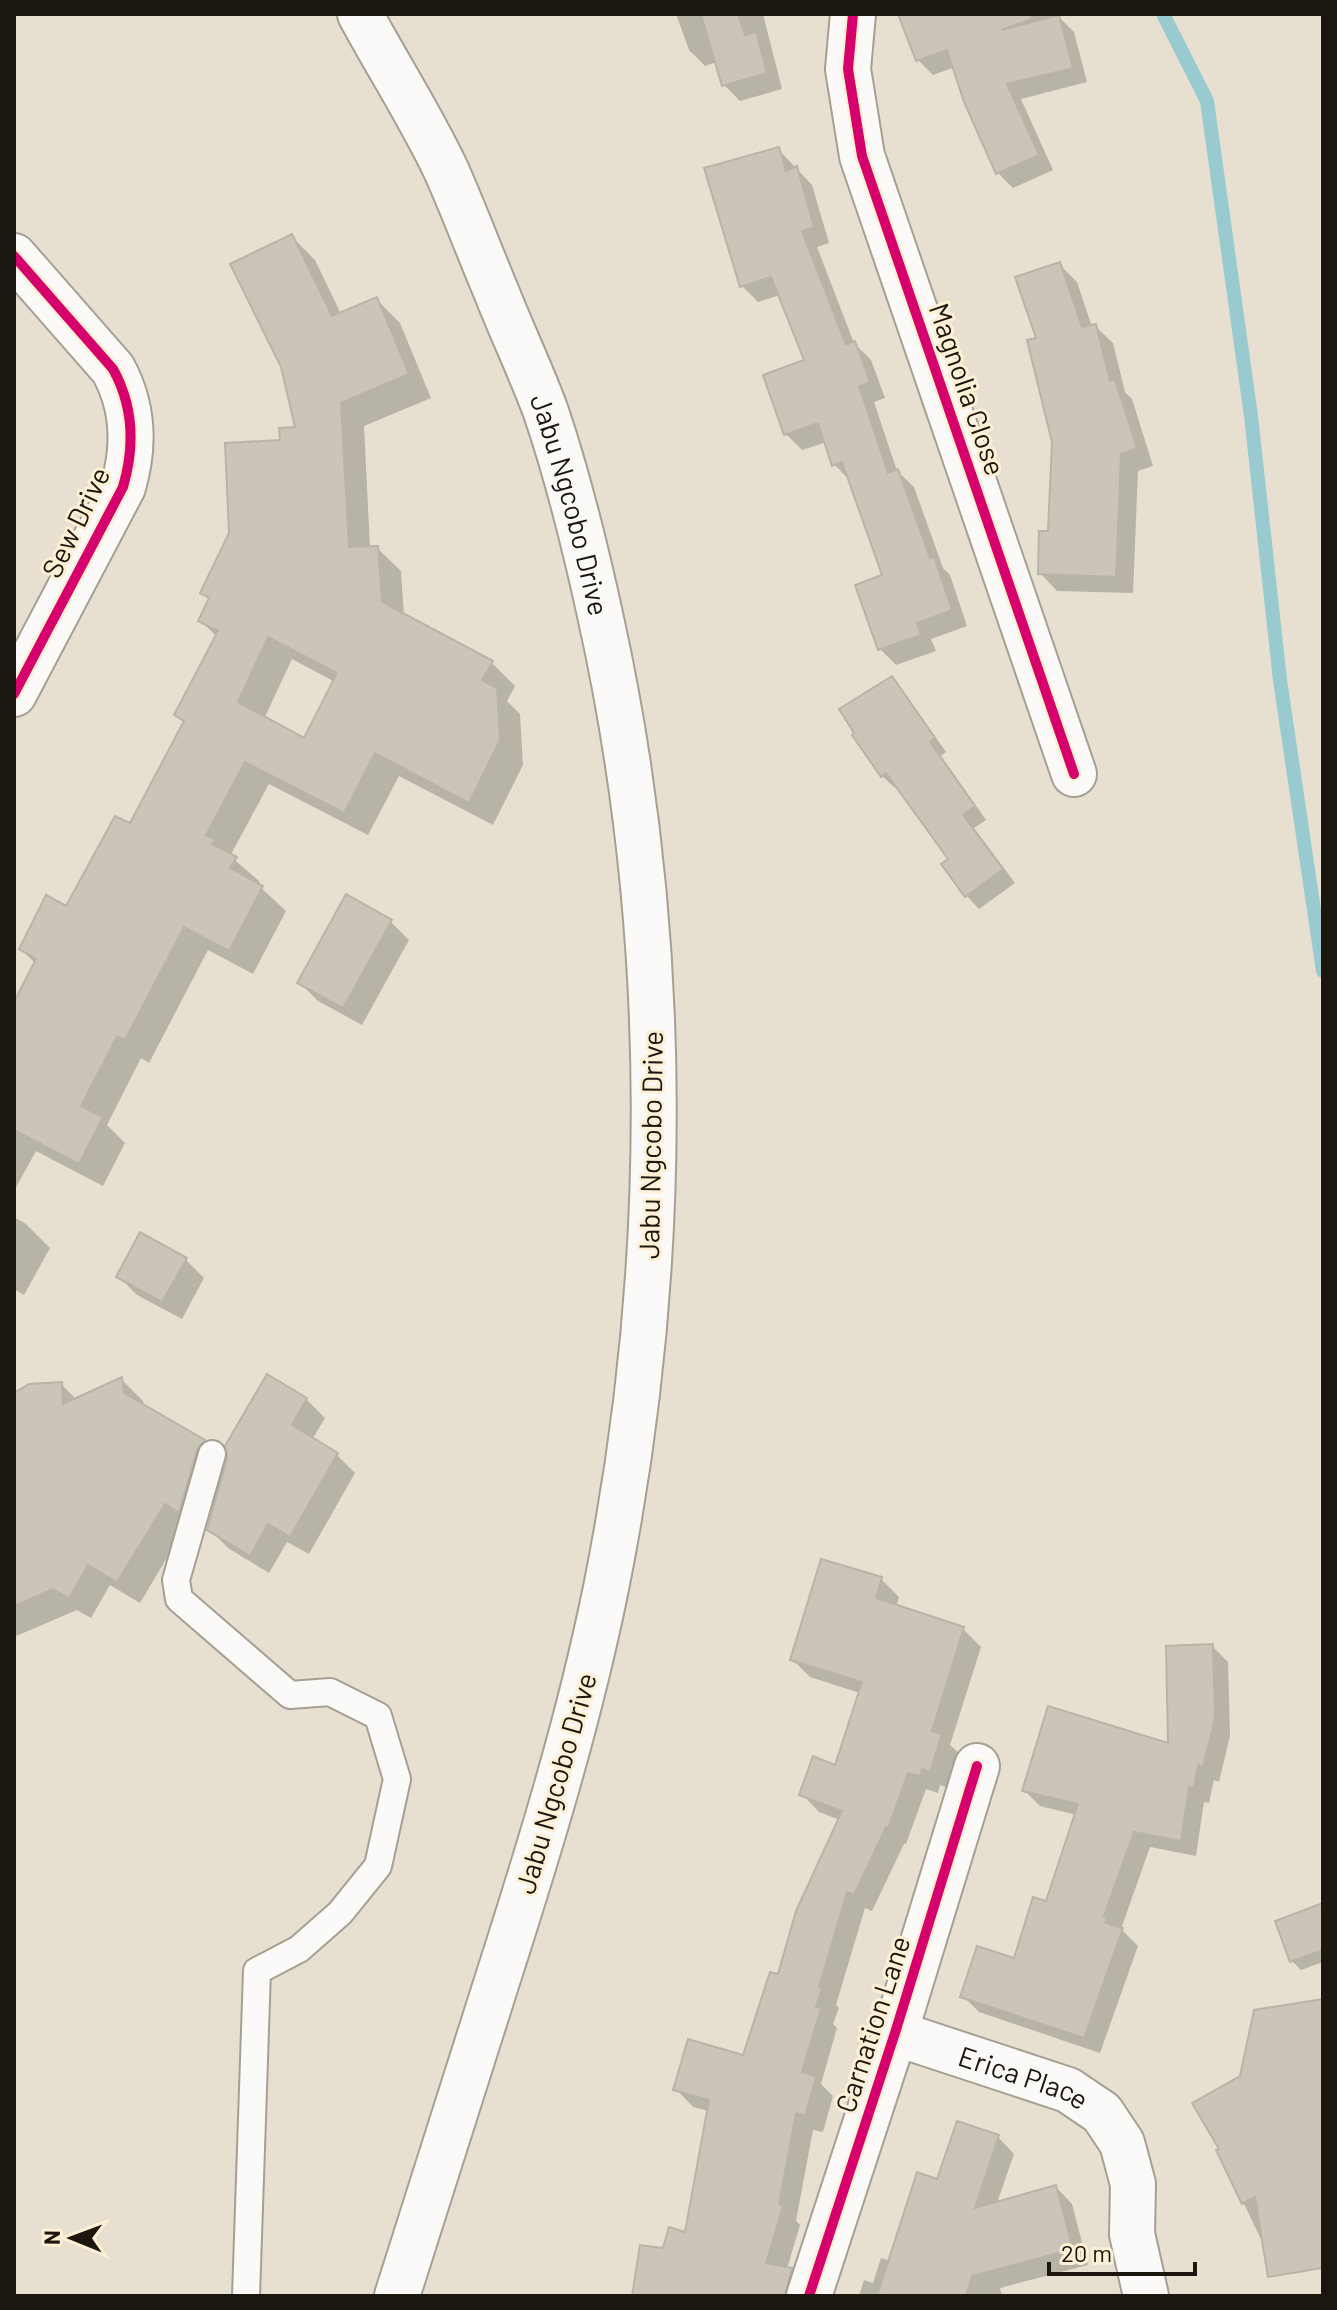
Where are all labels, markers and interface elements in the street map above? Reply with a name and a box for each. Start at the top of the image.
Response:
street label: Magnolia Close [923,298,1013,480]
street label: Jabu Ngcobo Drive [524,389,617,619]
street label: Sew Drive [34,461,116,583]
street label: Jabu Ngcobo Drive [631,1031,669,1259]
street label: Jabu Ngcobo Drive [507,1669,603,1897]
street label: Carnation Lane [827,1931,917,2117]
street label: Erica Place [954,2038,1095,2116]
north arrow [32,2198,112,2278]
scale bar [1049,2226,1195,2276]
text: N [38,2230,64,2245]
text: 20 m [1061,2238,1112,2267]

